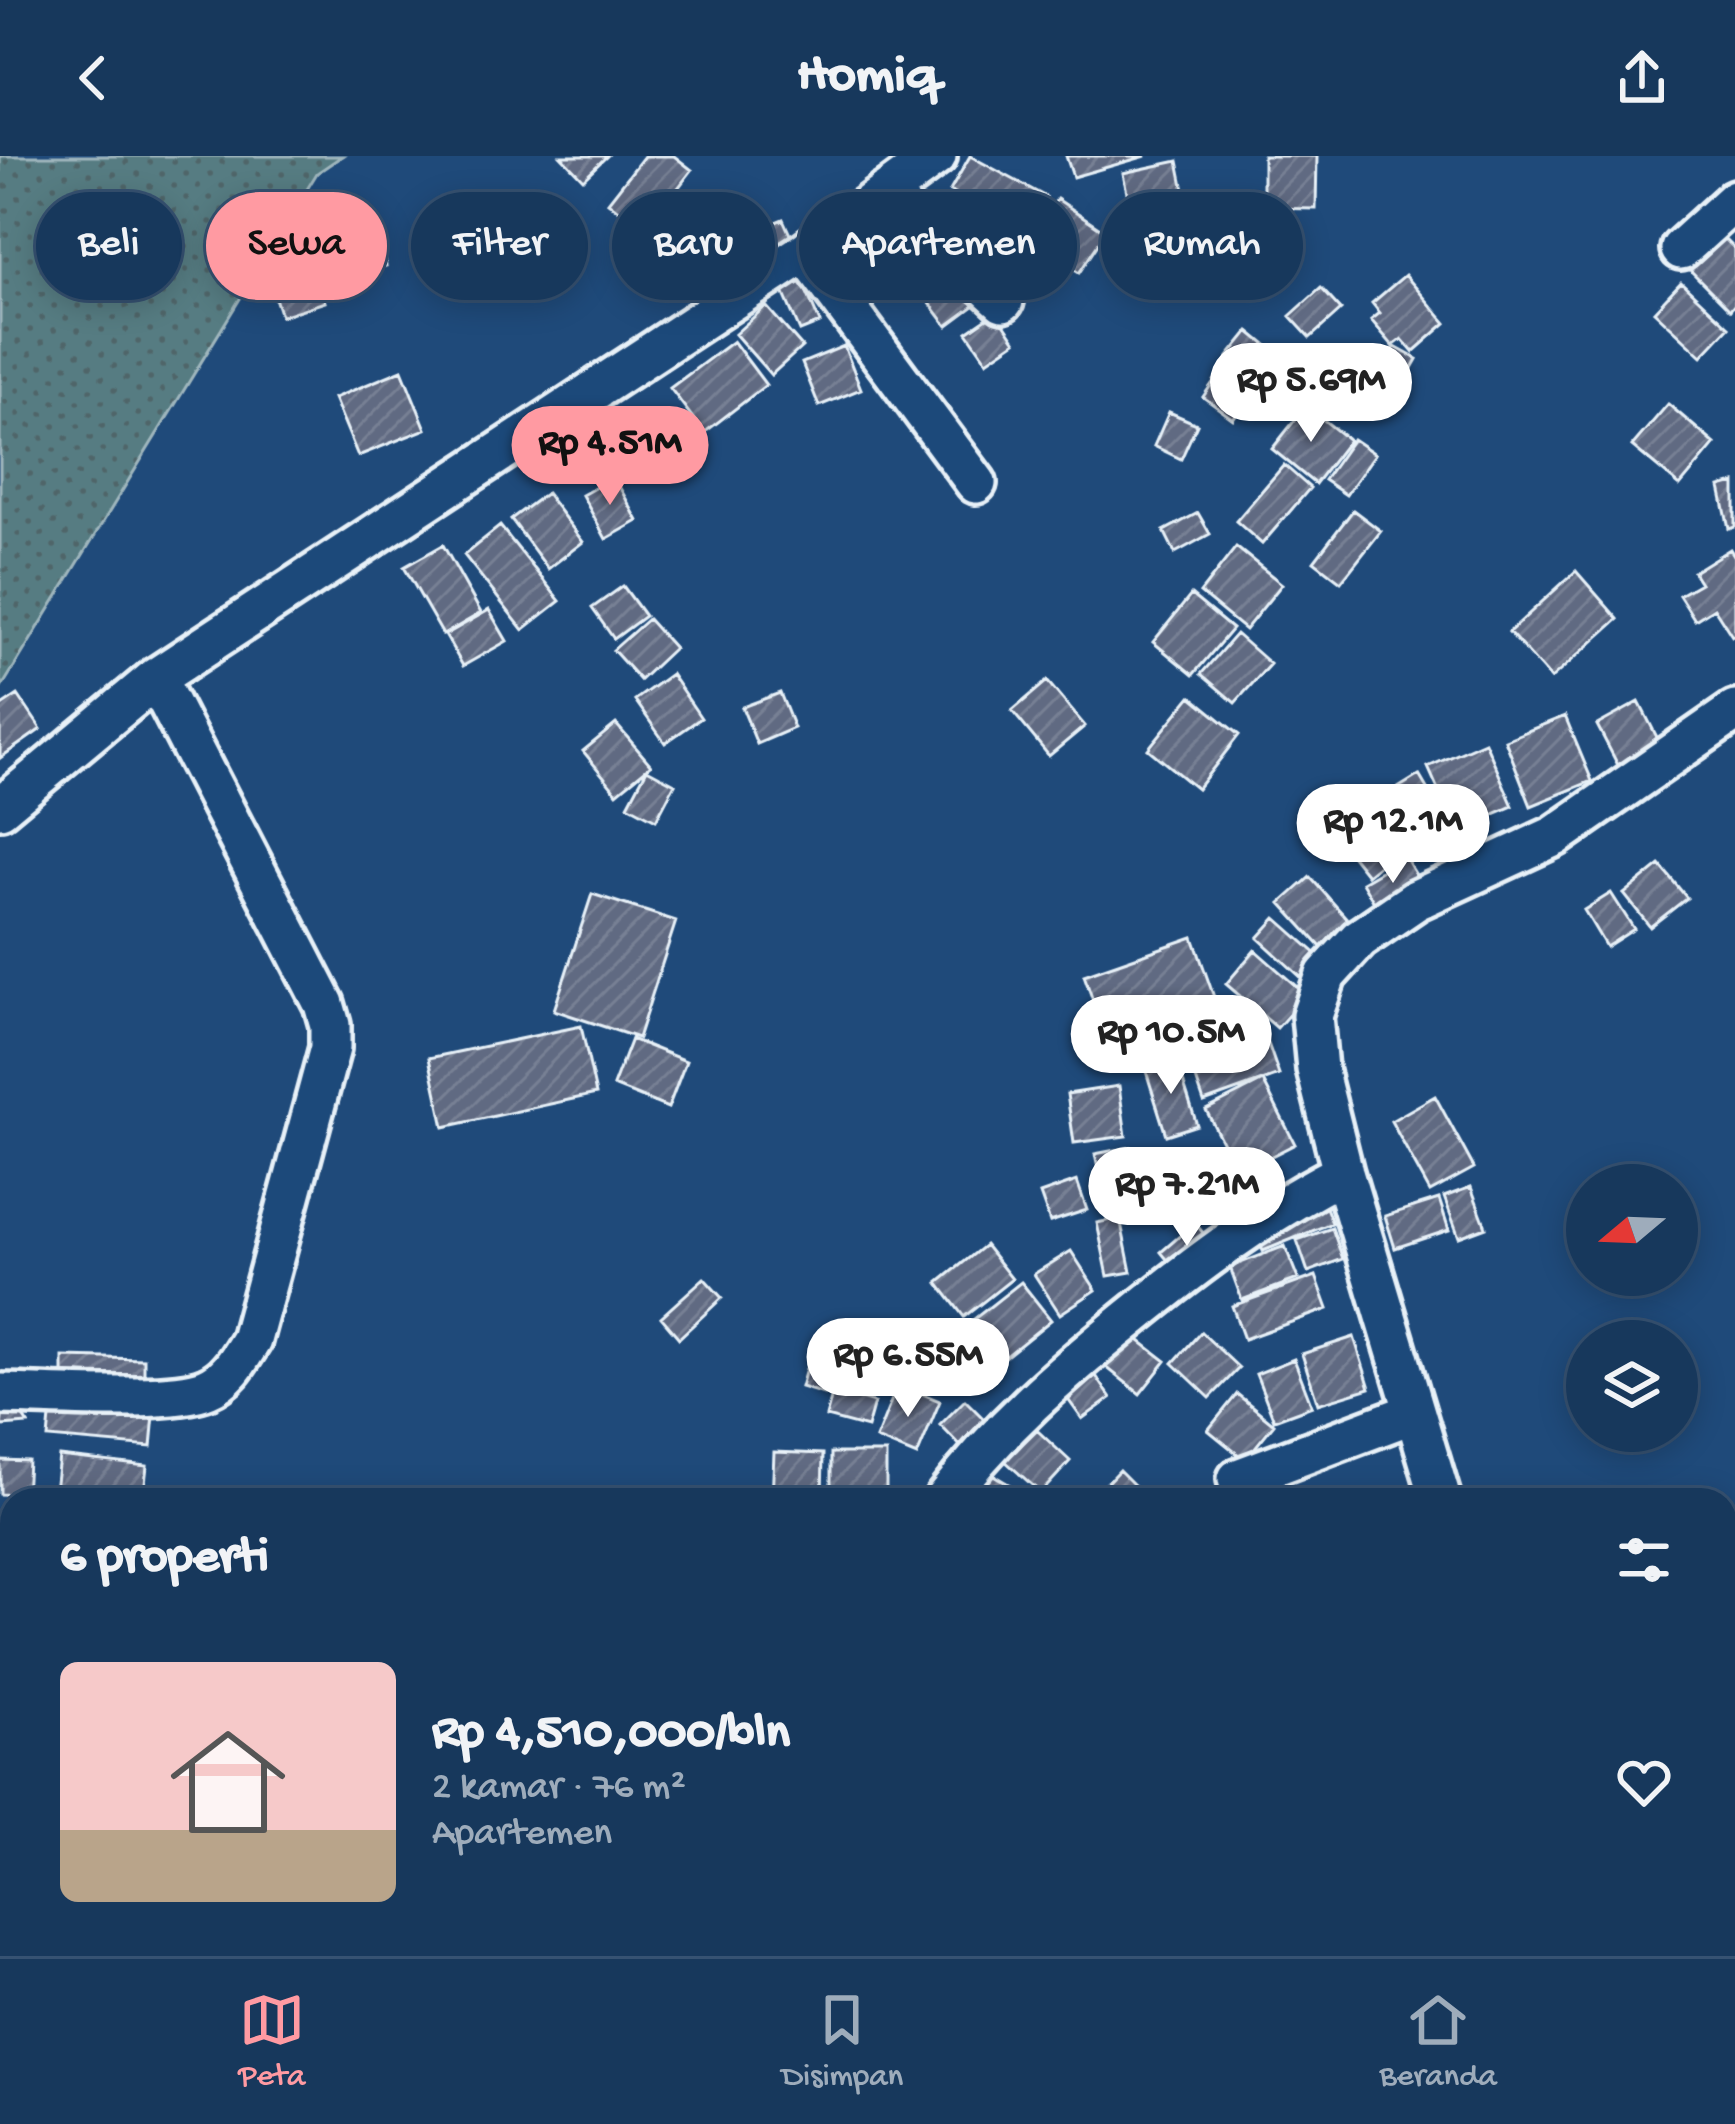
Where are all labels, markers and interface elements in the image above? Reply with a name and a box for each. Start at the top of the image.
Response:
icon: back [60,45,126,111]
icon: share [1609,45,1675,111]
text: Homiq [797,46,938,110]
chip: Beli [36,192,182,300]
chip: Sewa [206,192,387,300]
chip: Filter [411,192,588,300]
chip: Baru [612,192,775,300]
chip: Apartemen [799,192,1077,300]
chip: Rumah [1101,192,1303,300]
pin: Rp 5.69M [1187,343,1435,445]
text: Rp 5.69M [1237,359,1385,405]
pin: Rp 4.51M [486,406,734,508]
text: Rp 4.51M [539,422,681,468]
pin: Rp 12.1M [1269,784,1517,886]
text: Rp 12.1M [1324,800,1462,846]
pin: Rp 10.5M [1047,995,1295,1097]
text: Rp 10.5M [1098,1011,1244,1057]
pin: Rp 7.21M [1063,1147,1311,1249]
text: Rp 7.21M [1115,1163,1259,1209]
north arrow [1566,1164,1698,1296]
map controls [1566,1164,1698,1452]
pin: Rp 6.55M [784,1318,1032,1420]
button: layers [1566,1320,1698,1452]
text: Rp 6.55M [834,1334,982,1380]
icon: filters [1611,1527,1677,1593]
text: 6 properti [60,1530,269,1590]
text: Rp 4,510,000/bln [432,1706,790,1766]
icon: home [156,1710,300,1854]
icon: heart [1611,1749,1677,1815]
text: 2 kamar · 76 m² [432,1766,686,1812]
text: Apartemen [432,1812,612,1858]
tab: Peta [238,1987,305,2097]
tab: Disimpan [782,1987,903,2097]
tab: Beranda [1380,1987,1497,2097]

